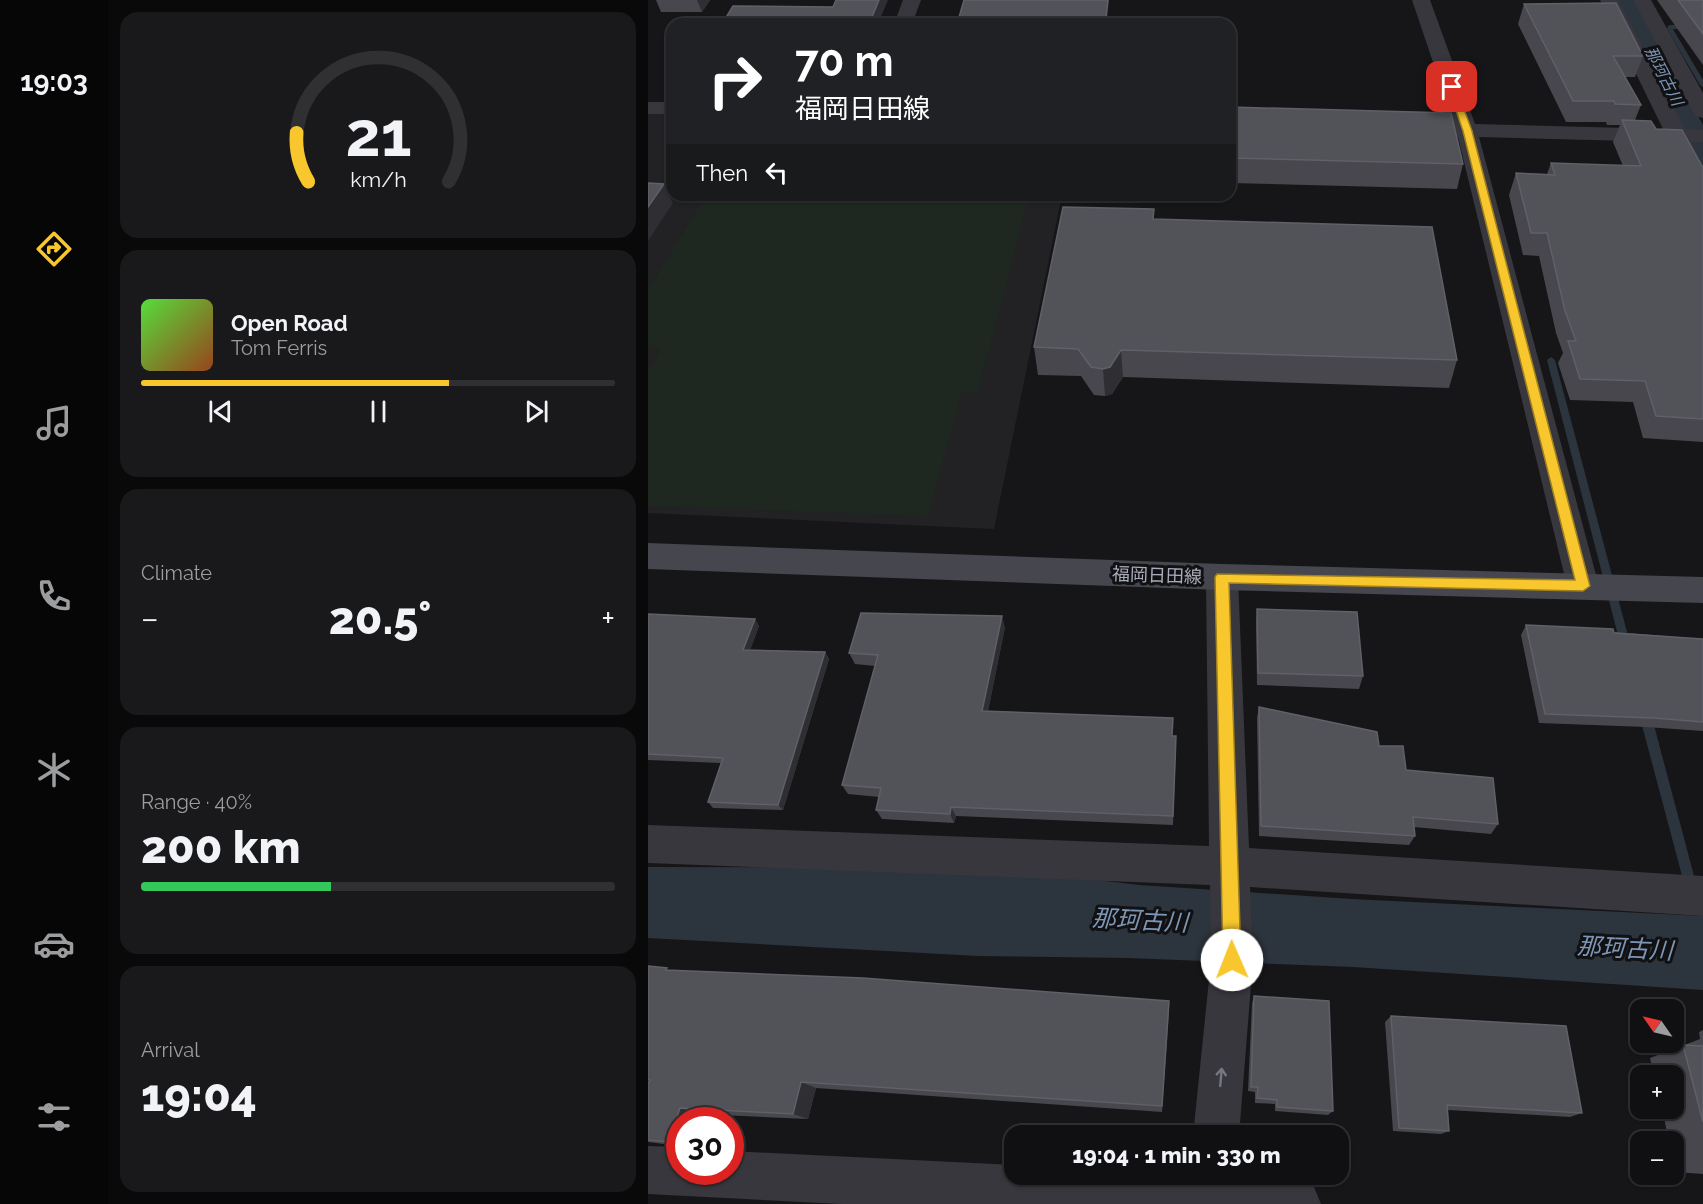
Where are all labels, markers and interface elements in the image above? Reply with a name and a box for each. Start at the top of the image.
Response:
text: 70 m [795,37,894,86]
icon: right [696,42,774,120]
water label: 那珂古川 [1641,43,1688,111]
pin [1426,61,1477,112]
text: 19:03 [20,66,88,97]
icon: arrive [1435,70,1468,103]
text: 福岡日田線 [795,93,930,124]
text: 21 [345,97,411,171]
icon: left [760,156,793,189]
text: Then [696,160,748,186]
text: km/h [350,168,406,193]
icon: directions [33,228,75,270]
text: Open Road [231,310,348,336]
text: Tom Ferris [231,336,327,360]
icon: previous [204,395,237,428]
icon: pause [362,395,395,428]
icon: next [520,395,553,428]
icon: music [33,402,75,444]
text: Climate [141,561,212,585]
street label: 福岡日田線 [1112,563,1202,587]
icon: phone [33,575,75,617]
text: 20.5° [329,592,431,645]
text: − [141,599,159,638]
text: + [601,599,615,638]
icon: climate [33,749,75,791]
text: Range · 40% [141,790,252,814]
text: 200 km [141,821,301,874]
water label: 那珂古川 [1091,903,1192,937]
icon: car [33,923,75,965]
position arrow [1200,928,1264,992]
water label: 那珂古川 [1576,931,1677,965]
north arrow [1630,999,1684,1053]
map controls [1630,999,1684,1185]
text: Arrival [141,1038,200,1062]
button: + [1630,1065,1684,1119]
one-way arrow [1216,1068,1227,1088]
text: 19:04 [141,1069,257,1122]
icon: filters [33,1096,75,1138]
speed limit sign: 30 [666,1107,744,1185]
button: − [1630,1131,1684,1185]
text: 19:04 · 1 min · 330 m [1072,1142,1281,1168]

